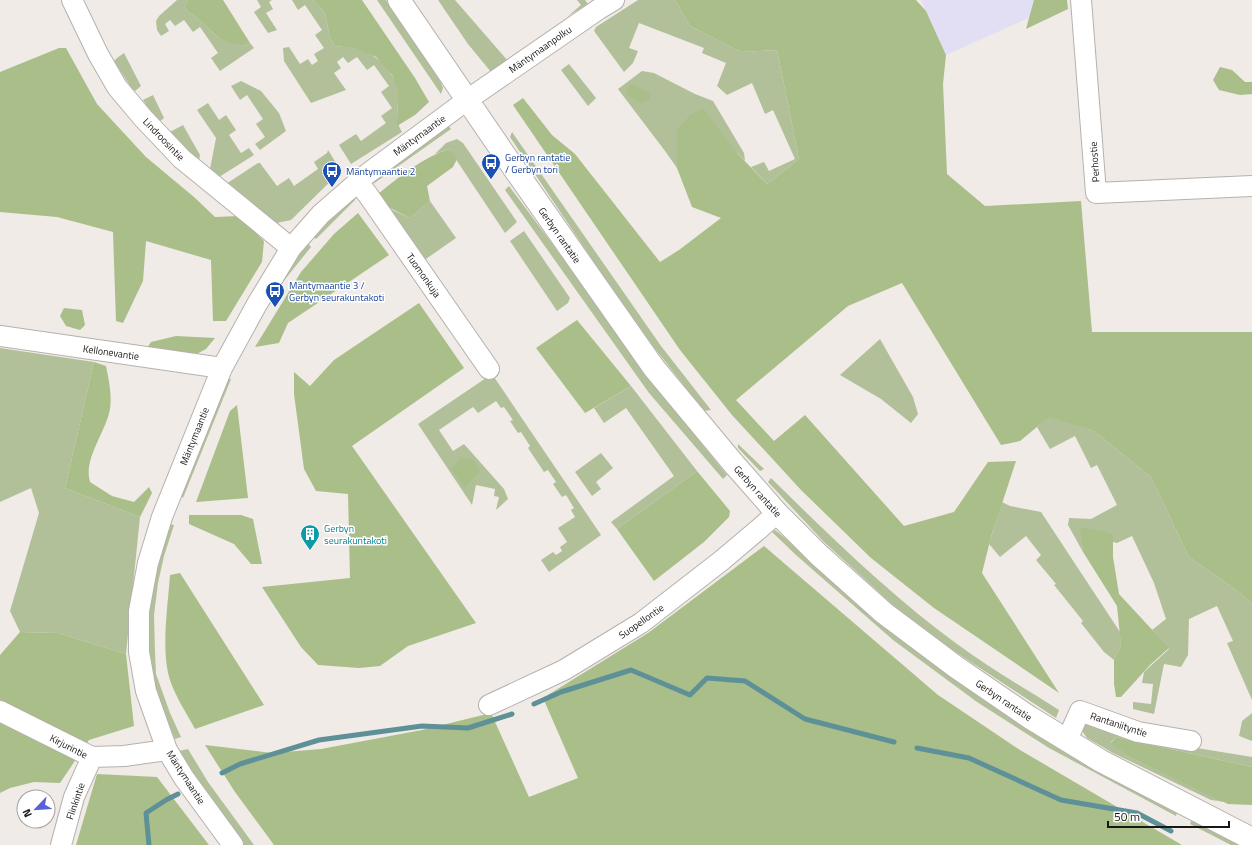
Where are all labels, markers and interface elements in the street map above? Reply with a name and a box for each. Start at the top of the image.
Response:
street label: Mäntymaanpolku [506,22,575,77]
street label: Mäntymaantie [390,111,449,160]
street label: Lindroosintie [139,115,188,164]
street label: Perhostie [1086,141,1103,183]
place label: Gerbyn rantatie / Gerbyn tori [505,150,570,177]
bus stop icon: Gerbyn rantatie / Gerbyn tori [480,152,502,180]
bus stop icon: Mäntymaantie 2 [321,160,343,188]
place label: Mäntymaantie 2 [346,164,415,179]
street label: Gerbyn rantatie [535,204,584,266]
street label: Tuomonkuja [403,250,444,301]
place label: Mäntymaantie 3 / Gerbyn seurakuntakoti [289,278,384,305]
bus stop icon: Mäntymaantie 3 / Gerbyn seurakuntakoti [264,280,286,308]
street label: Kellonevantie [82,341,140,364]
street label: Mäntymaantie [176,405,213,468]
street label: Gerbyn rantatie [730,462,785,521]
place label: Gerbyn seurakuntakoti [324,521,387,548]
building icon: Gerbyn seurakuntakoti [299,523,321,551]
street label: Suopellontie [616,600,667,643]
street label: Gerbyn rantatie [972,676,1035,725]
street label: Rantaniityntie [1088,708,1149,741]
street label: Kirjurintie [47,731,90,762]
street label: Mäntymaantie [163,747,209,807]
street label: Flinkintie [62,781,89,822]
north arrow [16,789,56,829]
scale bar [1108,803,1229,829]
text: N [18,806,36,820]
text: 50 m [1114,807,1140,826]

